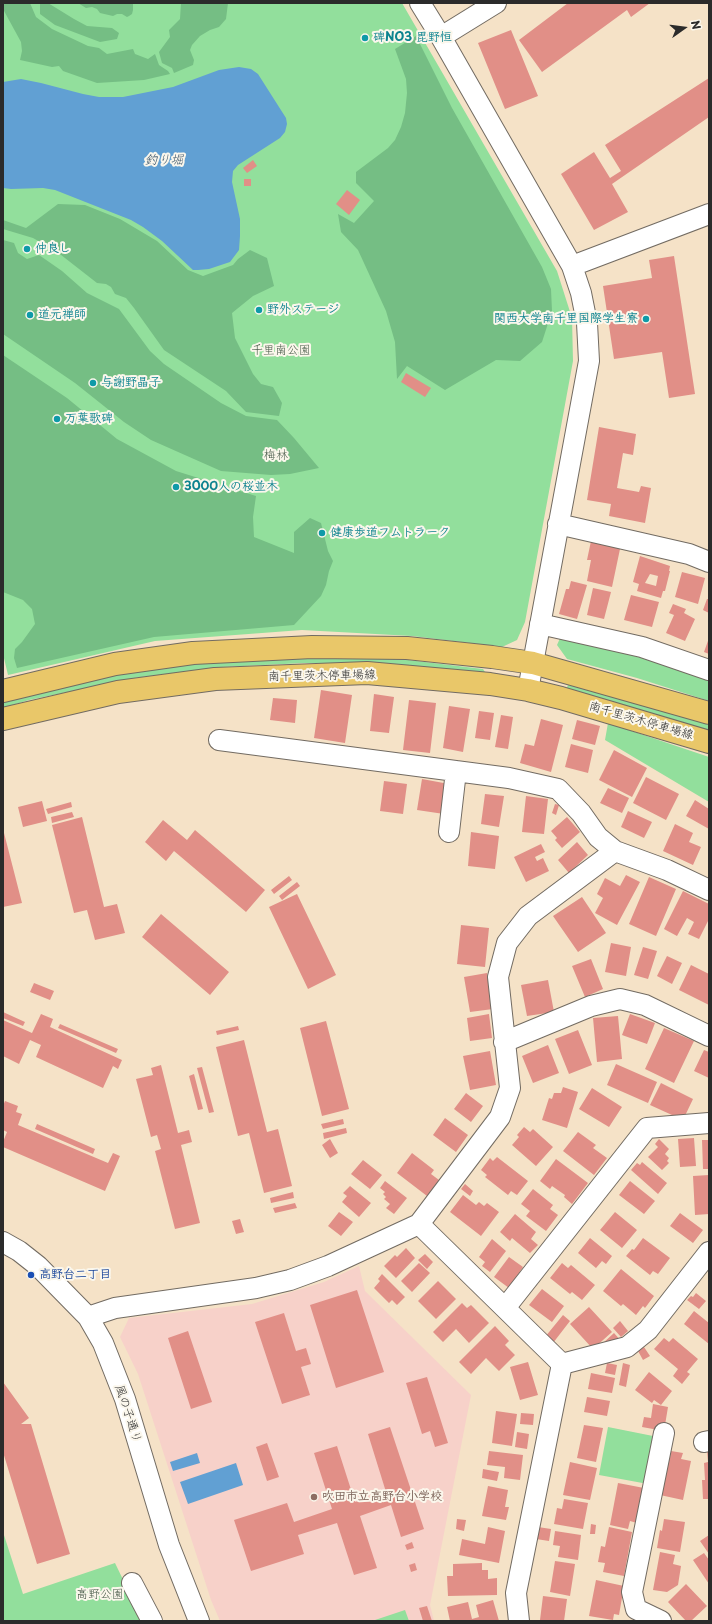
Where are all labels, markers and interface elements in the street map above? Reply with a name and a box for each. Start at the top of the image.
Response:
north arrow [664,8,704,48]
text: N [687,19,705,31]
place label: 碑NO3 毘野恒 [373,31,452,45]
marker: 碑NO3 毘野恒 [360,33,370,43]
water label: 釣り堀 [145,152,183,168]
place label: 仲良し [35,242,71,256]
marker: 仲良し [22,244,32,254]
place label: 野外ステージ [267,303,339,317]
marker: 野外ステージ [254,305,264,315]
place label: 道元禅師 [38,308,86,322]
marker: 道元禅師 [25,310,35,320]
place label: 関西大学南千里国際学生寮 [494,312,638,326]
marker: 関西大学南千里国際学生寮 [641,314,651,324]
park label: 千里南公園 [251,344,311,358]
place label: 与謝野晶子 [101,376,161,390]
marker: 与謝野晶子 [88,378,98,388]
place label: 万葉歌碑 [65,412,113,426]
marker: 万葉歌碑 [52,414,62,424]
park label: 梅林 [264,449,288,463]
place label: 3000人の桜並木 [184,480,278,494]
marker: 3000人の桜並木 [171,482,181,492]
place label: 健康歩道フムトラーク [330,526,450,540]
marker: 健康歩道フムトラーク [317,528,327,538]
street label: 南千里茨木停車場線 [268,668,376,684]
street label: 南千里茨木停車場線 [587,699,695,743]
place label: 高野台二丁目 [39,1268,111,1282]
marker: 高野台二丁目 [26,1270,36,1280]
street label: 風の子通り [112,1383,144,1445]
place label: 吹田市立高野台小学校 [322,1490,442,1504]
marker: 吹田市立高野台小学校 [309,1492,319,1502]
park label: 高野公園 [76,1588,124,1602]

